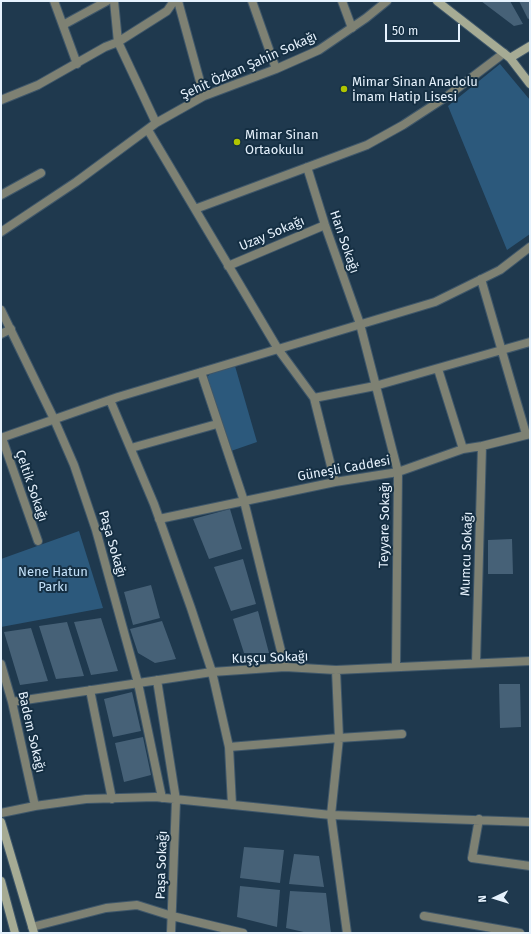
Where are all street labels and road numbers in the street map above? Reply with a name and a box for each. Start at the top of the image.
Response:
street label: Şehit Özkan Şahin Sokağı [178,29,320,103]
street label: Han Sokağı [326,209,362,275]
street label: Uzay Sokağı [237,213,307,255]
street label: Çeltik Sokağı [11,448,51,524]
street label: Güneşli Caddesi [296,453,392,485]
street label: Teyyare Sokağı [376,482,394,568]
street label: Paşa Sokağı [95,509,129,579]
street label: Mumcu Sokağı [458,512,476,596]
street label: Kuşçu Sokağı [231,649,309,667]
street label: Badem Sokağı [14,690,48,774]
street label: Paşa Sokağı [153,830,171,900]

